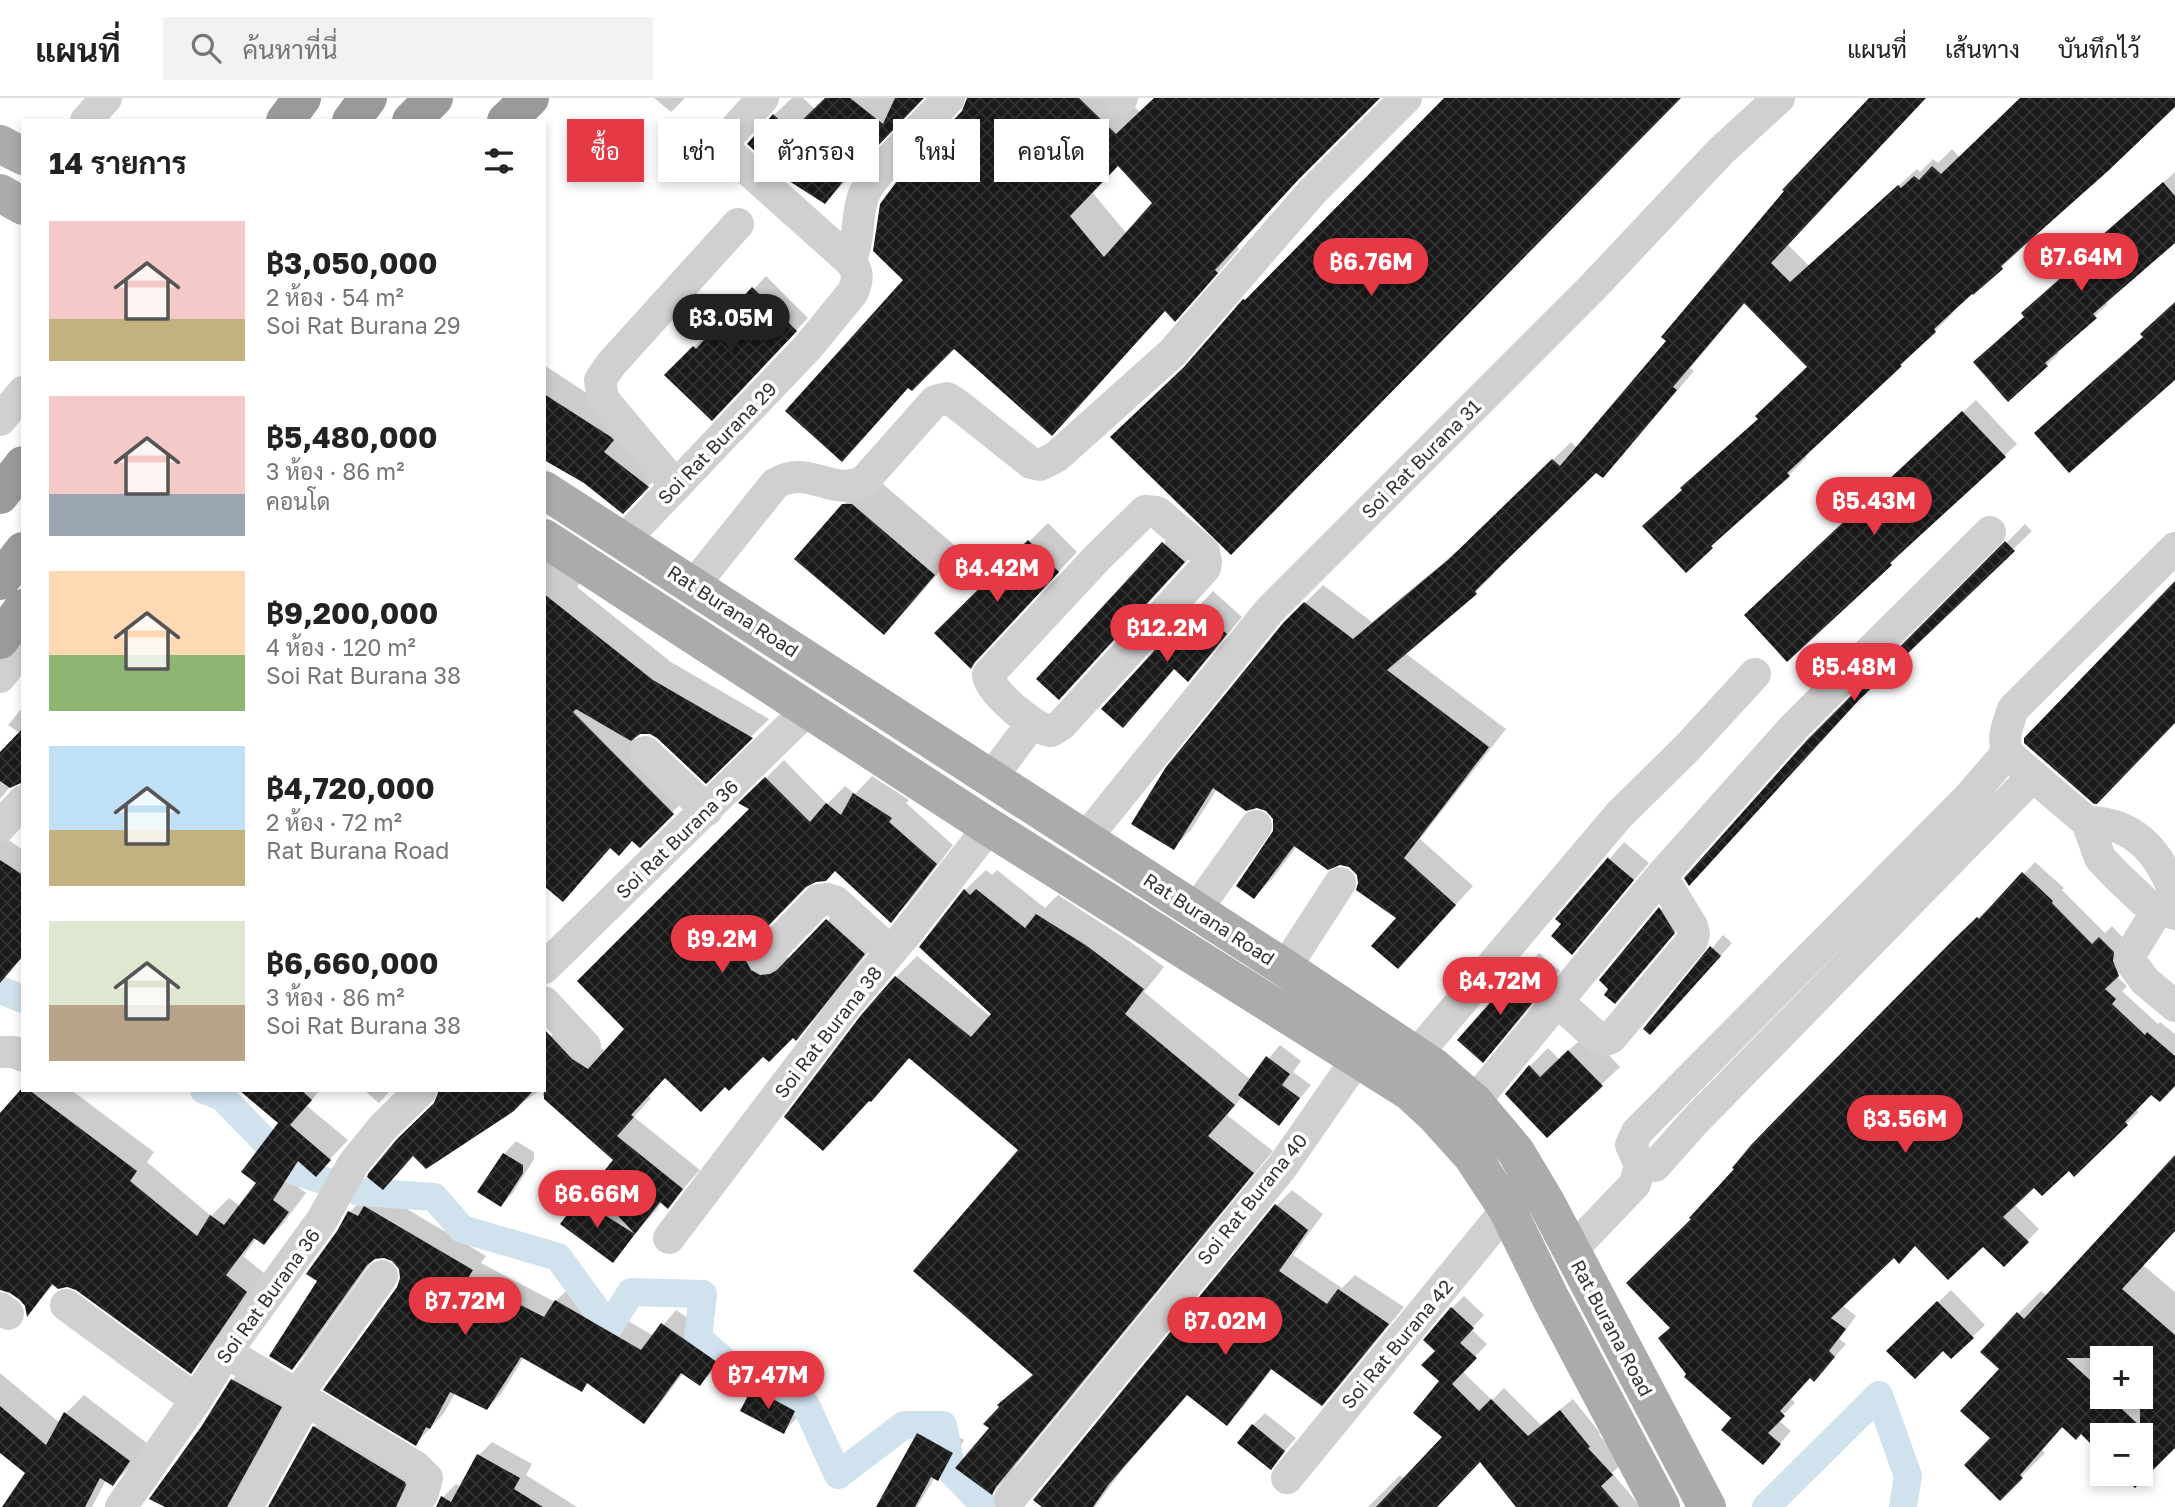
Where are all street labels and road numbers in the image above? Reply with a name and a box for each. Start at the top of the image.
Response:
street label: Soi Rat Burana 29 [652,377,781,509]
street label: Soi Rat Burana 31 [1356,394,1485,523]
street label: Rat Burana Road [663,560,803,661]
street label: Soi Rat Burana 36 [611,774,743,903]
street label: Rat Burana Road [1139,868,1279,969]
street label: Soi Rat Burana 38 [769,961,886,1102]
street label: Soi Rat Burana 40 [1192,1129,1311,1269]
street label: Soi Rat Burana 36 [211,1224,324,1368]
street label: Rat Burana Road [1567,1255,1658,1400]
street label: Soi Rat Burana 42 [1336,1275,1457,1413]

